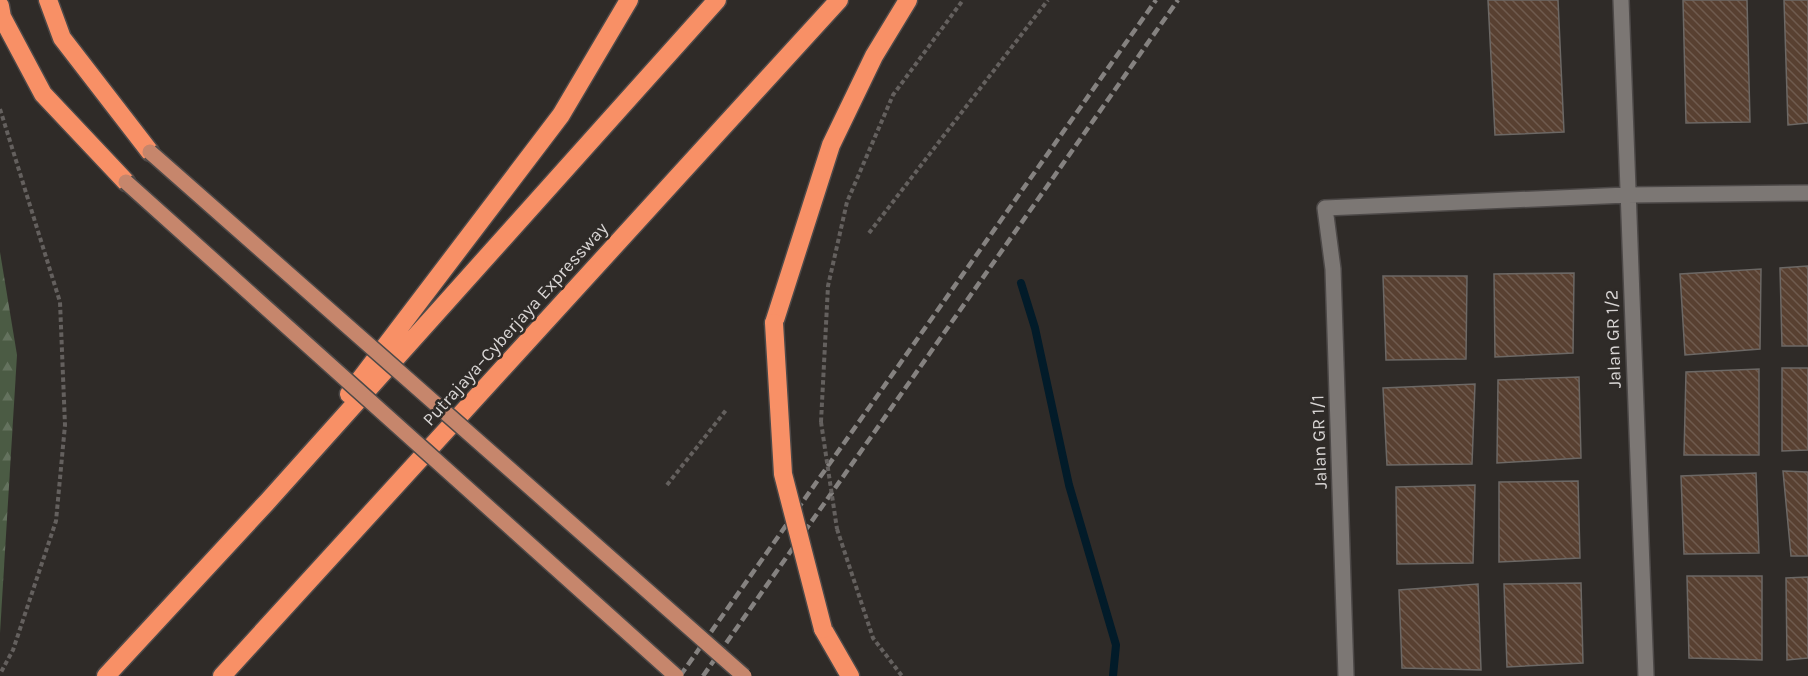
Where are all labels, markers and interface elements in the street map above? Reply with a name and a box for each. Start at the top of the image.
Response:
street label: Putrajaya–Cyberjaya Expressway [418,217,613,430]
street label: Jalan GR 1/2 [1600,289,1626,389]
street label: Jalan GR 1/1 [1306,395,1332,489]

